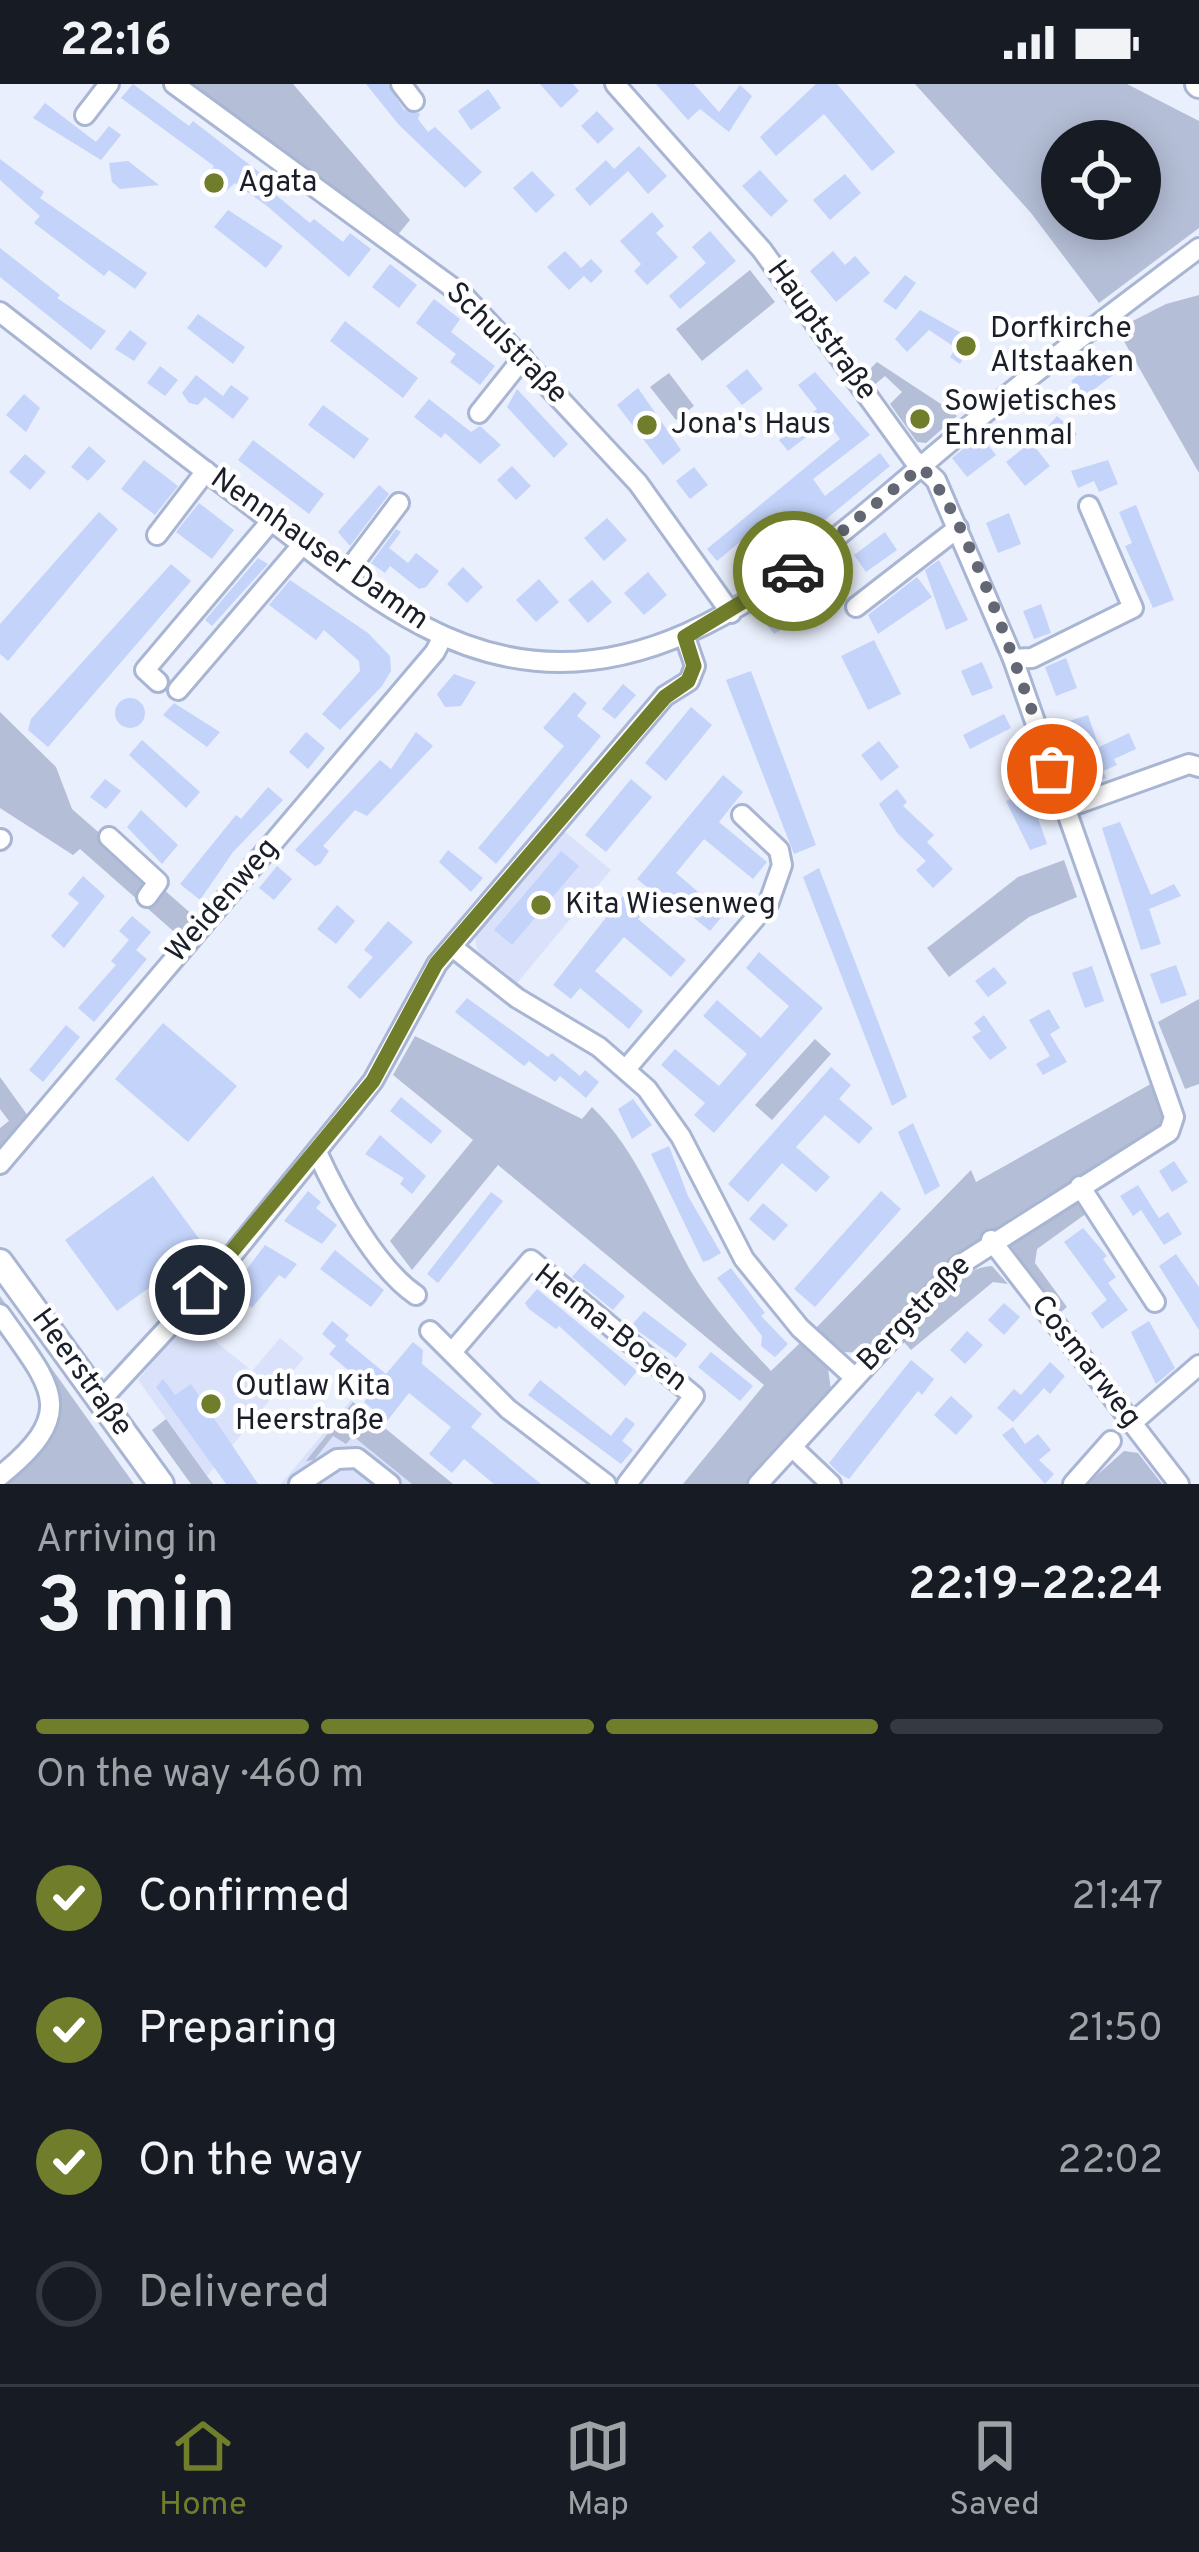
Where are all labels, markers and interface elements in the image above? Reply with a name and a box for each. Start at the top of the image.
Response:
text: 22:16 [60,14,172,71]
map controls [1041,120,1161,240]
button: locate [1041,120,1161,240]
place label: Agata [238,165,317,202]
marker: Agata [201,170,227,196]
street label: Hauptstraße [758,254,884,408]
street label: Schulstraße [437,275,575,413]
place label: Dorfkirche Altstaaken [990,311,1134,382]
marker: Dorfkirche Altstaaken [953,333,979,359]
place label: Sowjetisches Ehrenmal [944,384,1117,455]
marker: Sowjetisches Ehrenmal [907,406,933,432]
place label: Jona's Haus [671,407,831,444]
marker: Jona's Haus [634,412,660,438]
street label: Nennhauser Damm [203,461,435,639]
courier [733,511,853,631]
icon: car [760,538,826,604]
pin [1001,718,1103,820]
icon: bag [1019,736,1085,802]
street label: Weidenweg [159,831,287,971]
place label: Kita Wiesenweg [565,887,776,924]
marker: Kita Wiesenweg [528,892,554,918]
pin [149,1239,251,1341]
street label: Bergstraße [850,1248,980,1380]
icon: home [167,1257,233,1323]
street label: Helma-Bogen [526,1257,694,1401]
street label: Cosmarweg [1022,1288,1148,1436]
street label: Heerstraße [22,1302,140,1444]
place label: Outlaw Kita Heerstraße [235,1369,391,1440]
marker: Outlaw Kita Heerstraße [198,1391,224,1417]
text: Arriving in [36,1517,218,1566]
text: 22:19–22:24 [908,1558,1163,1615]
text: 3 min [36,1561,236,1660]
text: On the way · 460 m [36,1752,364,1801]
icon: check [36,1865,102,1931]
text: Confirmed [138,1870,350,1927]
text: 21:47 [1072,1874,1163,1923]
icon: check [36,1997,102,2063]
text: Preparing [138,2002,338,2059]
text: 21:50 [1067,2006,1163,2055]
icon: check [36,2129,102,2195]
text: On the way [138,2134,363,2191]
text: 22:02 [1058,2138,1163,2187]
text: Delivered [138,2266,330,2323]
tab: Home [159,2413,247,2527]
tab: Map [565,2413,631,2527]
tab: Saved [949,2413,1040,2527]

